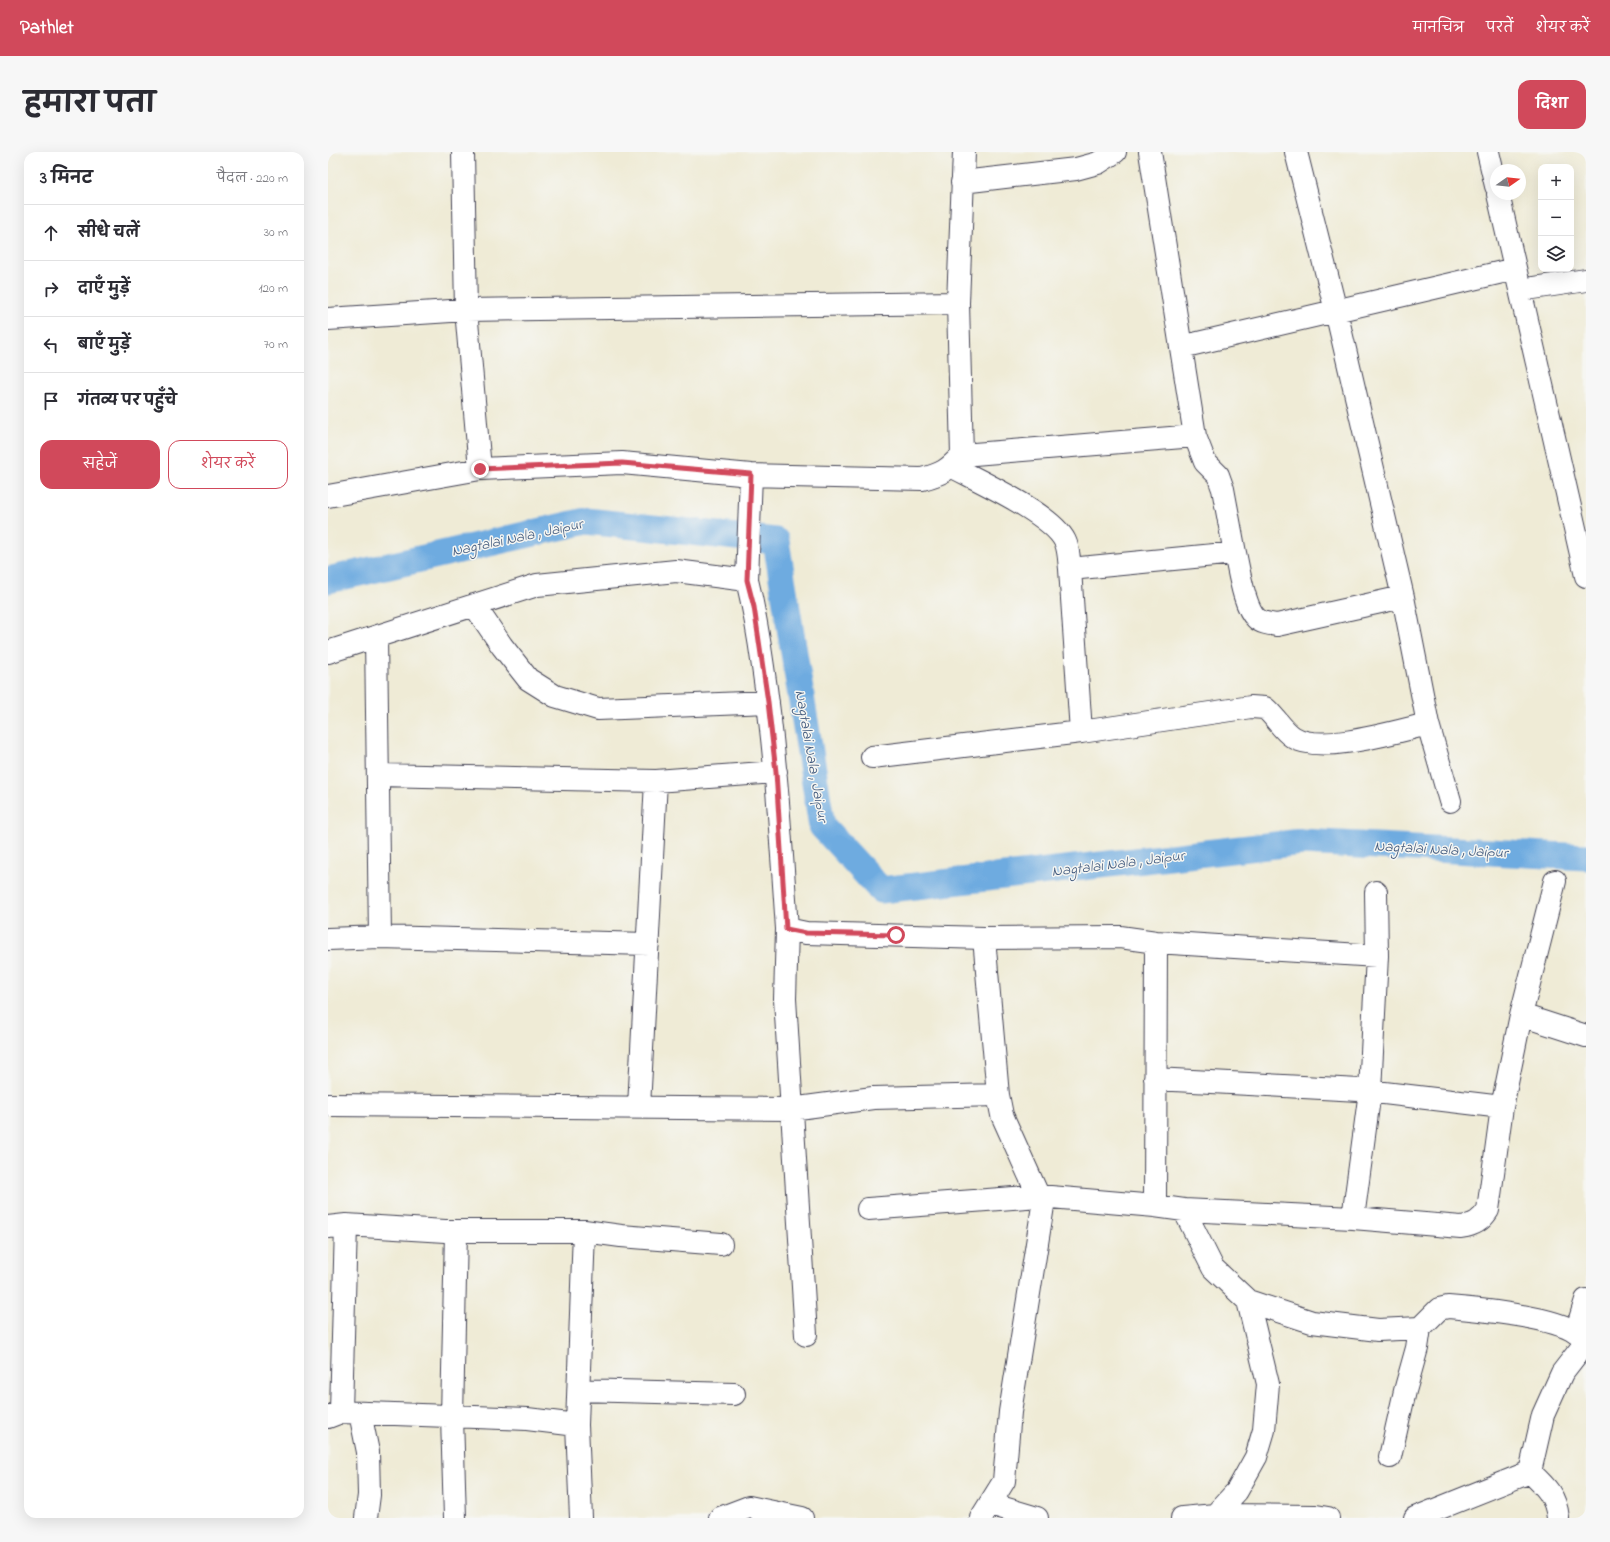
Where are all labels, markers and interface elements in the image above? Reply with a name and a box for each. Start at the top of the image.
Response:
text: Pathlet [20,15,74,42]
text: मानचित्र [1413,18,1464,39]
text: परतें [1486,18,1514,39]
text: शेयर करें [1536,18,1590,39]
button: दिशा [1518,80,1586,129]
text: हमारा पता [24,85,155,126]
north arrow [1490,164,1526,200]
map controls [1538,164,1574,272]
button: + [1538,164,1574,200]
text: 3 मिनट [40,166,93,191]
text: पैदल · 220 m [217,169,288,188]
button: − [1538,200,1574,236]
icon: ahead [40,222,62,244]
text: सीधे चलें [78,222,139,244]
text: 30 m [264,223,288,242]
button: layers [1538,236,1574,272]
icon: right [40,278,62,300]
text: दाएँ मुड़ें [78,278,130,300]
text: 120 m [258,279,288,298]
icon: left [40,334,62,356]
text: बाएँ मुड़ें [78,334,131,356]
text: 70 m [264,335,288,354]
icon: arrive [40,390,62,412]
text: गंतव्य पर पहुँचे [78,390,177,412]
button: सहेजें [40,440,160,489]
button: शेयर करें [168,440,288,489]
route end [471,460,489,478]
water label: Nagtalai Nala , Jaipur [450,513,587,564]
water label: Nagtalai Nala , Jaipur [788,688,834,826]
water label: Nagtalai Nala , Jaipur [1374,836,1511,866]
water label: Nagtalai Nala , Jaipur [1050,845,1188,884]
route start [887,926,905,944]

